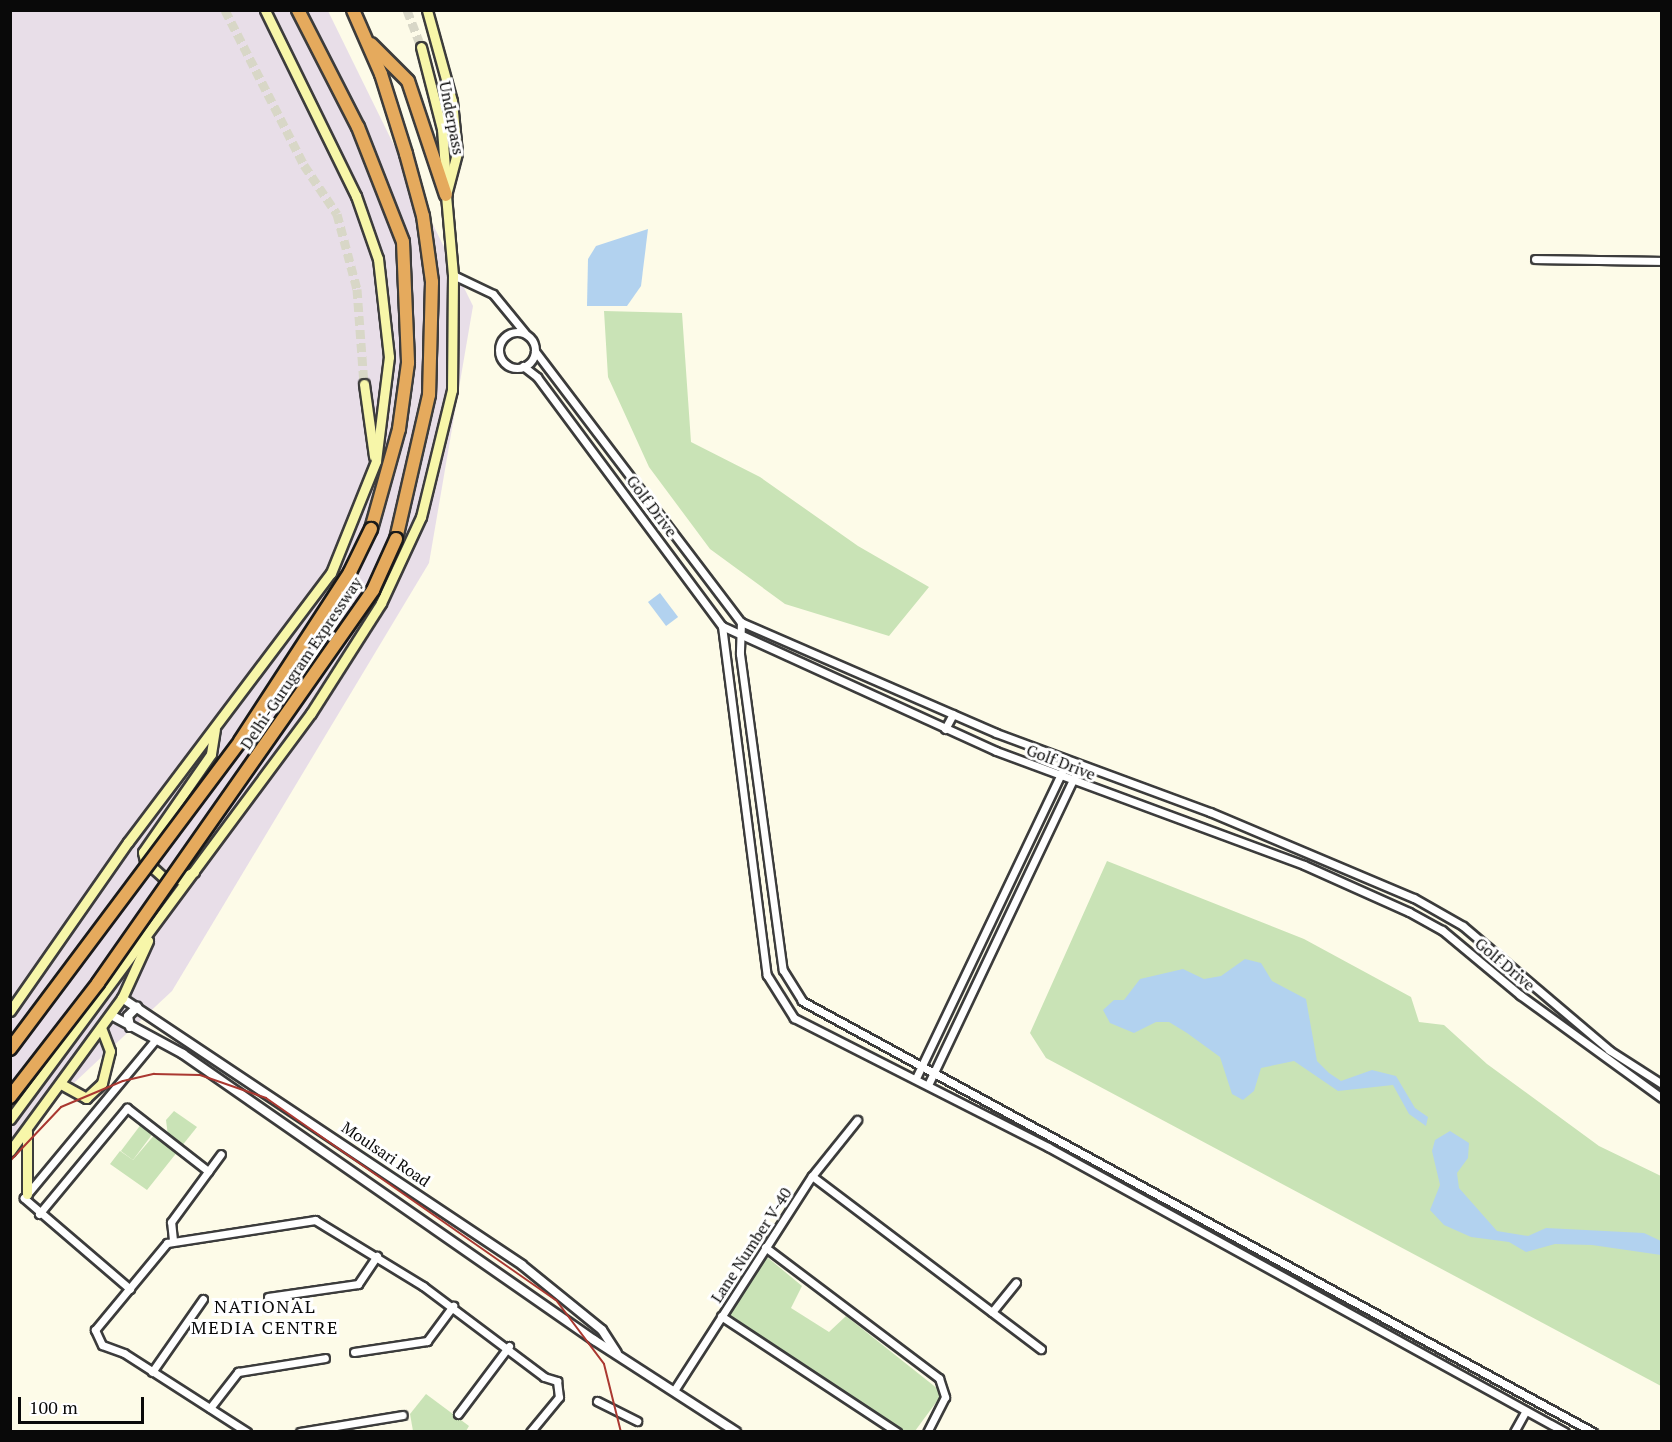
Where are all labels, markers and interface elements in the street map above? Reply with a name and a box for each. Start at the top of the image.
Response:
street label: Underpass [435,80,469,156]
street label: Golf Drive [623,471,681,541]
street label: Delhi-Gurugram Expressway [236,573,366,753]
street label: Golf Drive [1024,740,1098,784]
street label: Golf Drive [1471,933,1539,995]
street label: Moulsari Road [338,1117,434,1191]
street label: Lane Number V-40 [707,1184,795,1306]
district label: NATIONAL MEDIA CENTRE [191,1296,339,1338]
scale bar [21,1385,147,1423]
text: 100 m [29,1395,78,1419]

